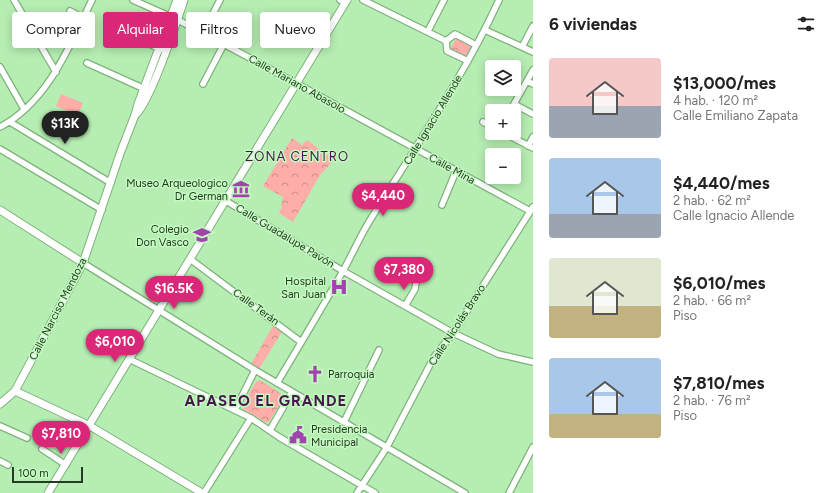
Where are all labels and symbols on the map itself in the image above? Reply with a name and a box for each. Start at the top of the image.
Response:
street label: Calle Mariano Abasolo [246,52,348,116]
street label: Calle Ignacio Allende [401,73,465,167]
pin: $13K [41,111,89,145]
district label: ZONA CENTRO [245,149,349,164]
street label: Calle Mina [427,151,477,187]
place label: Museo Arqueologico Dr German [126,177,228,203]
museum icon: Museo Arqueologico Dr German [231,179,251,199]
pin: $4,440 [350,183,416,217]
street label: Calle Guadalupe Pavón [233,201,337,271]
place label: Colegio Don Vasco [136,223,189,249]
school or university icon: Colegio Don Vasco [192,225,212,245]
street label: Calle Narciso Mendoza [27,256,89,362]
pin: $7,380 [371,257,437,291]
place label: Hospital San Juan [281,275,326,301]
pin: $16.5K [141,276,207,310]
hospital icon: Hospital San Juan [329,277,349,297]
street label: Calle Nicolás Bravo [426,282,488,368]
street label: Calle Terán [230,286,282,328]
pin: $6,010 [82,329,148,363]
church icon: Parroquia [305,364,325,384]
place label: Parroquia [328,368,374,381]
district label: APASEO EL GRANDE [185,392,347,410]
pin: $7,810 [28,421,94,455]
place label: Presidencia Municipal [311,423,367,449]
public building icon: Presidencia Municipal [288,425,308,445]
scale bar [12,465,83,484]

